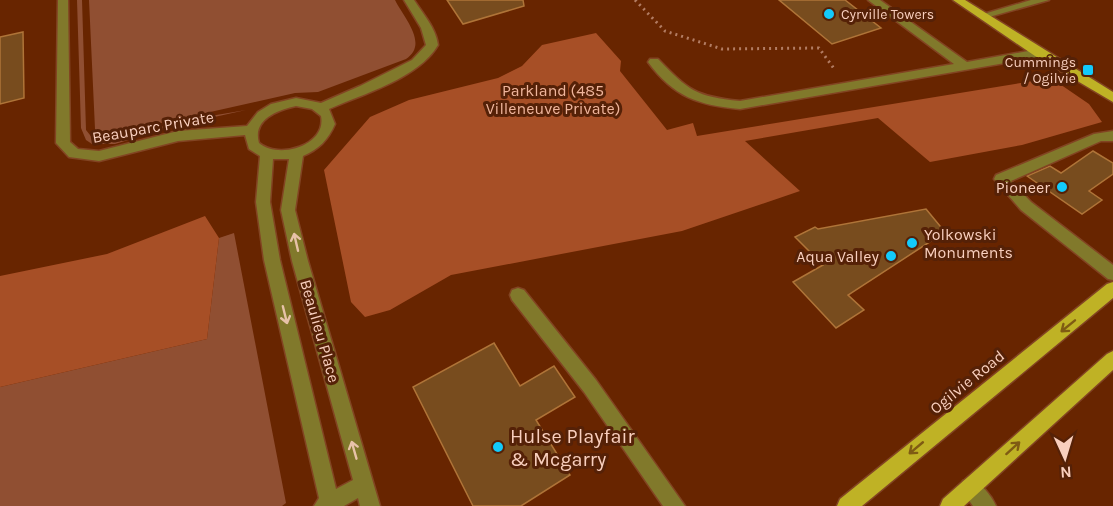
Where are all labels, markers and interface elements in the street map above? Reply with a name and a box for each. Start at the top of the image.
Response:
place label: Cyrville Towers [841,6,934,23]
marker: Cyrville Towers [822,7,836,21]
place label: Cummings / Ogilvie [1005,54,1076,87]
marker: Cummings / Ogilvie [1081,63,1095,77]
park label: Parkland (485 Villeneuve Private) [486,81,620,118]
street label: Beauparc Private [91,107,215,147]
place label: Pioneer [996,178,1050,197]
marker: Pioneer [1055,180,1069,194]
place label: Yolkowski Monuments [924,225,1013,262]
one-way arrow [289,233,301,252]
marker: Yolkowski Monuments [905,236,919,250]
place label: Aqua Valley [796,247,880,266]
marker: Aqua Valley [884,249,898,263]
street label: Beaulieu Place [296,277,344,385]
one-way arrow [280,305,292,324]
one-way arrow [1060,319,1076,332]
street label: Ogilvie Road [926,346,1008,418]
place label: Hulse Playfair & Mcgarry [510,425,635,471]
north arrow [1035,428,1095,488]
marker: Hulse Playfair & Mcgarry [491,440,505,454]
one-way arrow [348,441,359,460]
one-way arrow [1006,441,1021,455]
one-way arrow [908,442,924,455]
text: N [1060,463,1072,482]

